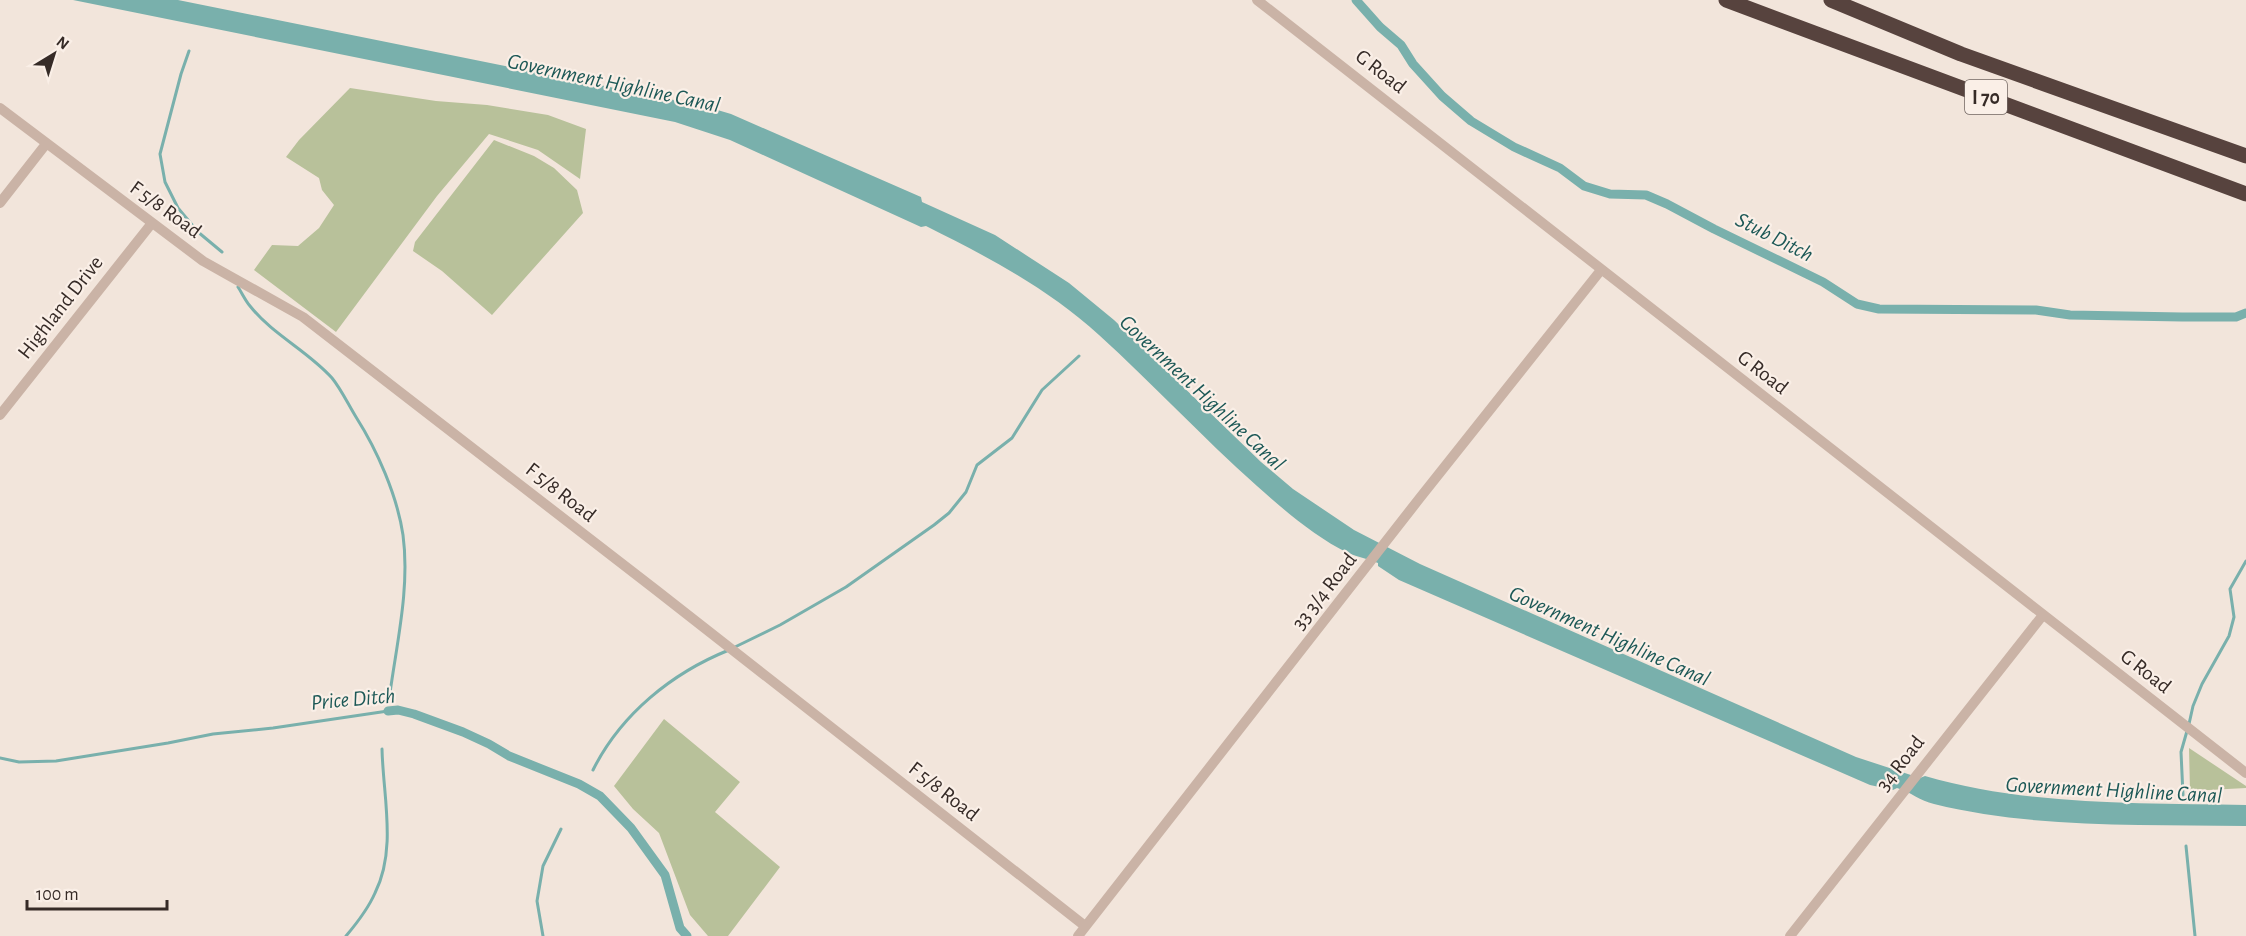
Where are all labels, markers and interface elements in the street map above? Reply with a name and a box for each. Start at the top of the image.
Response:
north arrow [24,24,84,84]
text: N [53,33,72,53]
street label: G Road [1351,45,1410,98]
water label: Government Highline Canal [505,50,722,116]
road number: I 70 [1965,80,2007,114]
street label: F 5/8 Road [126,177,205,242]
water label: Stub Ditch [1732,208,1817,266]
street label: Highland Drive [14,252,107,363]
water label: Government Highline Canal [1115,311,1289,475]
street label: G Road [1733,346,1792,399]
street label: F 5/8 Road [522,459,600,526]
street label: 33 3/4 Road [1288,549,1361,634]
water label: Government Highline Canal [1506,582,1713,690]
street label: G Road [2116,645,2175,698]
water label: Price Ditch [310,684,396,714]
street label: 34 Road [1872,732,1928,795]
street label: F 5/8 Road [905,758,983,825]
water label: Government Highline Canal [2005,773,2223,807]
scale bar [27,873,166,911]
text: 100 m [36,886,79,904]

